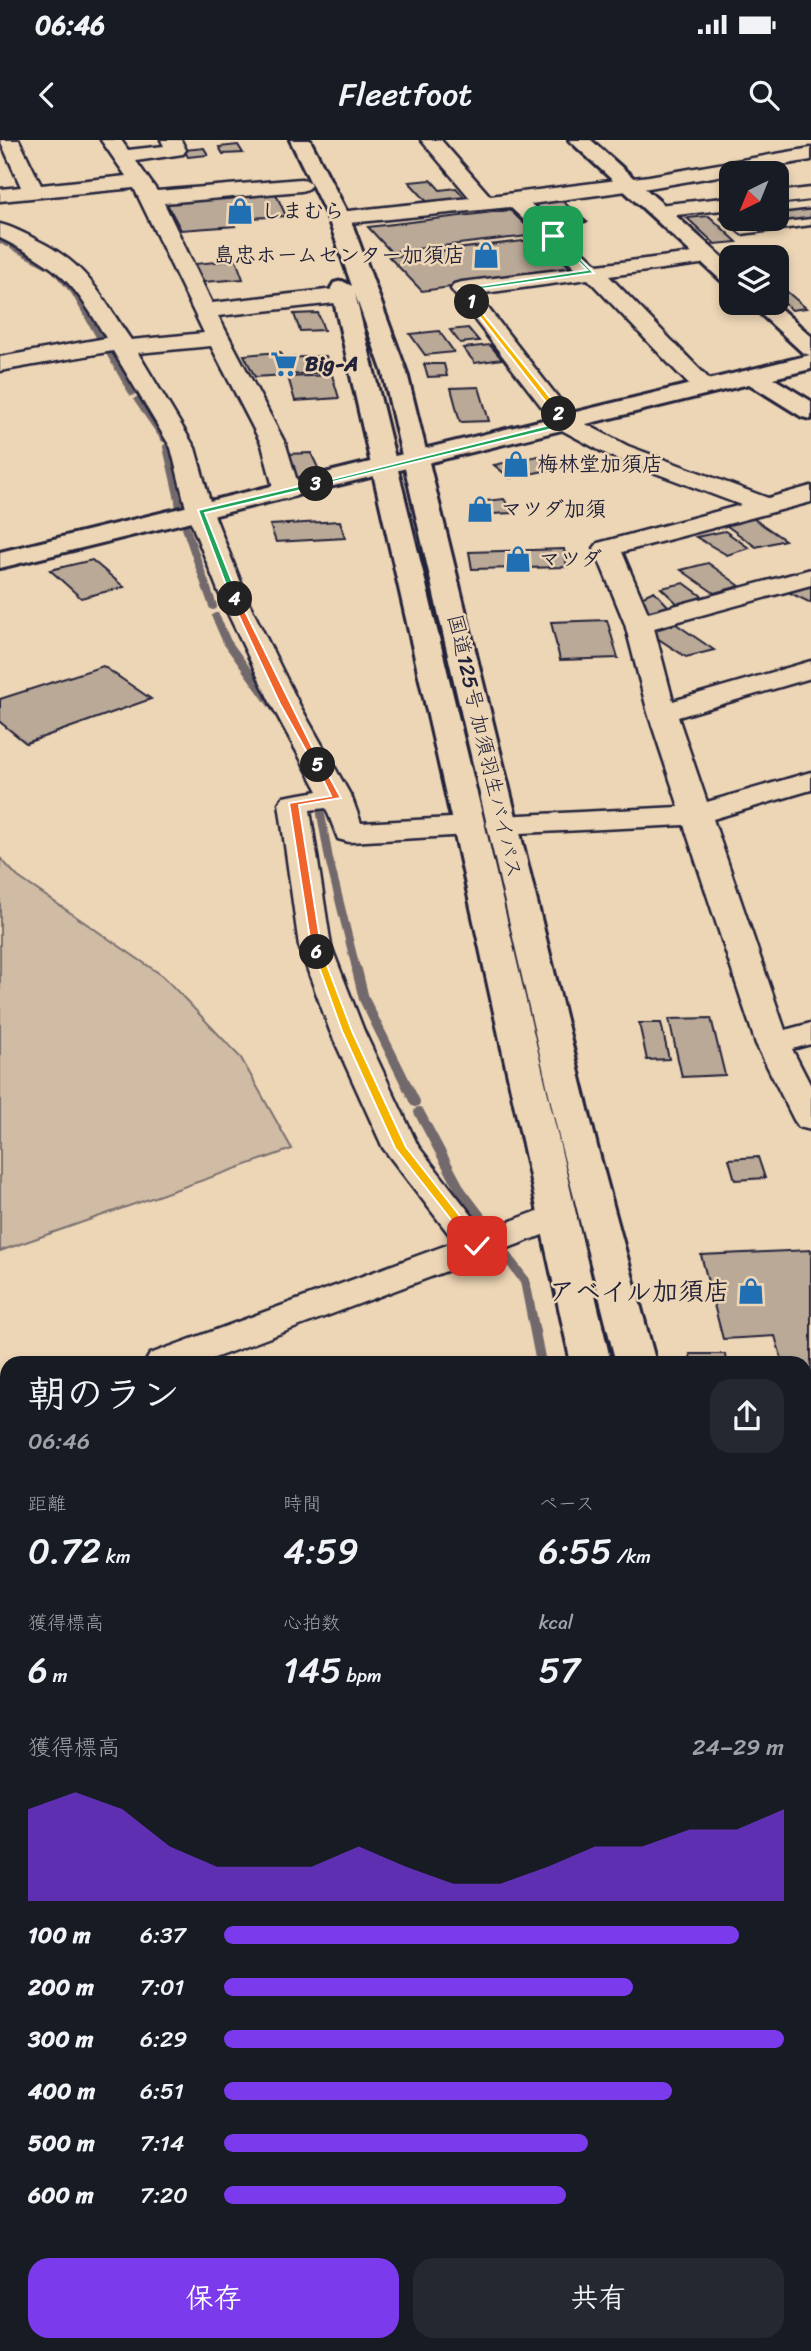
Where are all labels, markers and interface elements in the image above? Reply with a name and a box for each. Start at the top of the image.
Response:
text: 06:46 [35,2,105,48]
text: Fleetfoot [339,66,472,123]
icon: back [28,76,66,114]
icon: search [745,76,783,114]
north arrow [719,161,789,231]
map controls [719,161,789,315]
place label: しまむら [261,192,345,230]
shop icon: しまむら [225,196,255,226]
pin [523,206,583,266]
icon: arrive [534,217,572,255]
place label: 島忠ホームセンター加須店 [214,236,465,274]
shop icon: 島忠ホームセンター加須店 [471,240,501,270]
button: layers [719,245,789,315]
pin: 1 [454,284,490,320]
text: 1 [467,285,476,318]
place label: Big-A [305,345,358,383]
supermarket icon: Big-A [269,349,299,379]
pin: 2 [542,396,576,432]
text: 2 [553,397,564,430]
place label: 梅林堂加須店 [537,445,663,483]
shop icon: 梅林堂加須店 [501,449,531,479]
pin: 3 [298,466,334,502]
text: 3 [310,467,321,500]
place label: マツダ加須 [501,490,606,528]
shop icon: マツダ加須 [465,494,495,524]
place label: マツダ [539,540,602,578]
shop icon: マツダ [503,544,533,574]
pin: 4 [218,582,252,616]
text: 4 [229,582,240,615]
street label: 国道125号 加須羽生バイパス [436,610,534,882]
pin: 5 [300,748,336,782]
text: 5 [312,748,323,781]
pin: 6 [300,934,334,970]
text: 6 [311,935,322,968]
pin [447,1216,507,1276]
icon: check [458,1227,496,1265]
place label: アベイル加須店 [549,1268,730,1314]
shop icon: アベイル加須店 [736,1276,766,1306]
text: 朝のラン [28,1361,180,1428]
button: share [710,1379,784,1453]
text: 06:46 [28,1421,90,1462]
text: 距離 [28,1487,66,1520]
text: 時間 [283,1487,321,1520]
text: ペース [539,1487,595,1520]
text: 0.72 [28,1520,101,1582]
text: 4:59 [283,1520,359,1582]
text: 6:55 [539,1520,612,1582]
text: km [101,1540,131,1573]
text: /km [612,1540,651,1573]
text: 獲得標高 [28,1606,104,1639]
text: 心拍数 [283,1606,340,1639]
text: kcal [539,1606,573,1639]
text: 6 [28,1639,48,1701]
text: 145 [283,1639,342,1701]
text: 57 [539,1639,580,1701]
text: m [48,1659,67,1692]
text: bpm [342,1659,382,1692]
text: 獲得標高 [28,1727,120,1768]
text: 24–29 m [692,1727,784,1768]
text: 100 m [28,1915,91,1956]
text: 6:37 [140,1915,186,1956]
text: 200 m [28,1967,94,2008]
text: 7:01 [140,1967,184,2008]
text: 300 m [28,2019,93,2060]
text: 6:29 [140,2019,187,2060]
text: 400 m [28,2071,95,2112]
text: 6:51 [140,2071,184,2112]
text: 500 m [28,2123,95,2164]
text: 7:14 [140,2123,184,2164]
text: 600 m [28,2175,94,2216]
text: 7:20 [140,2175,188,2216]
button: 保存 [28,2258,399,2338]
button: 共有 [413,2258,784,2338]

